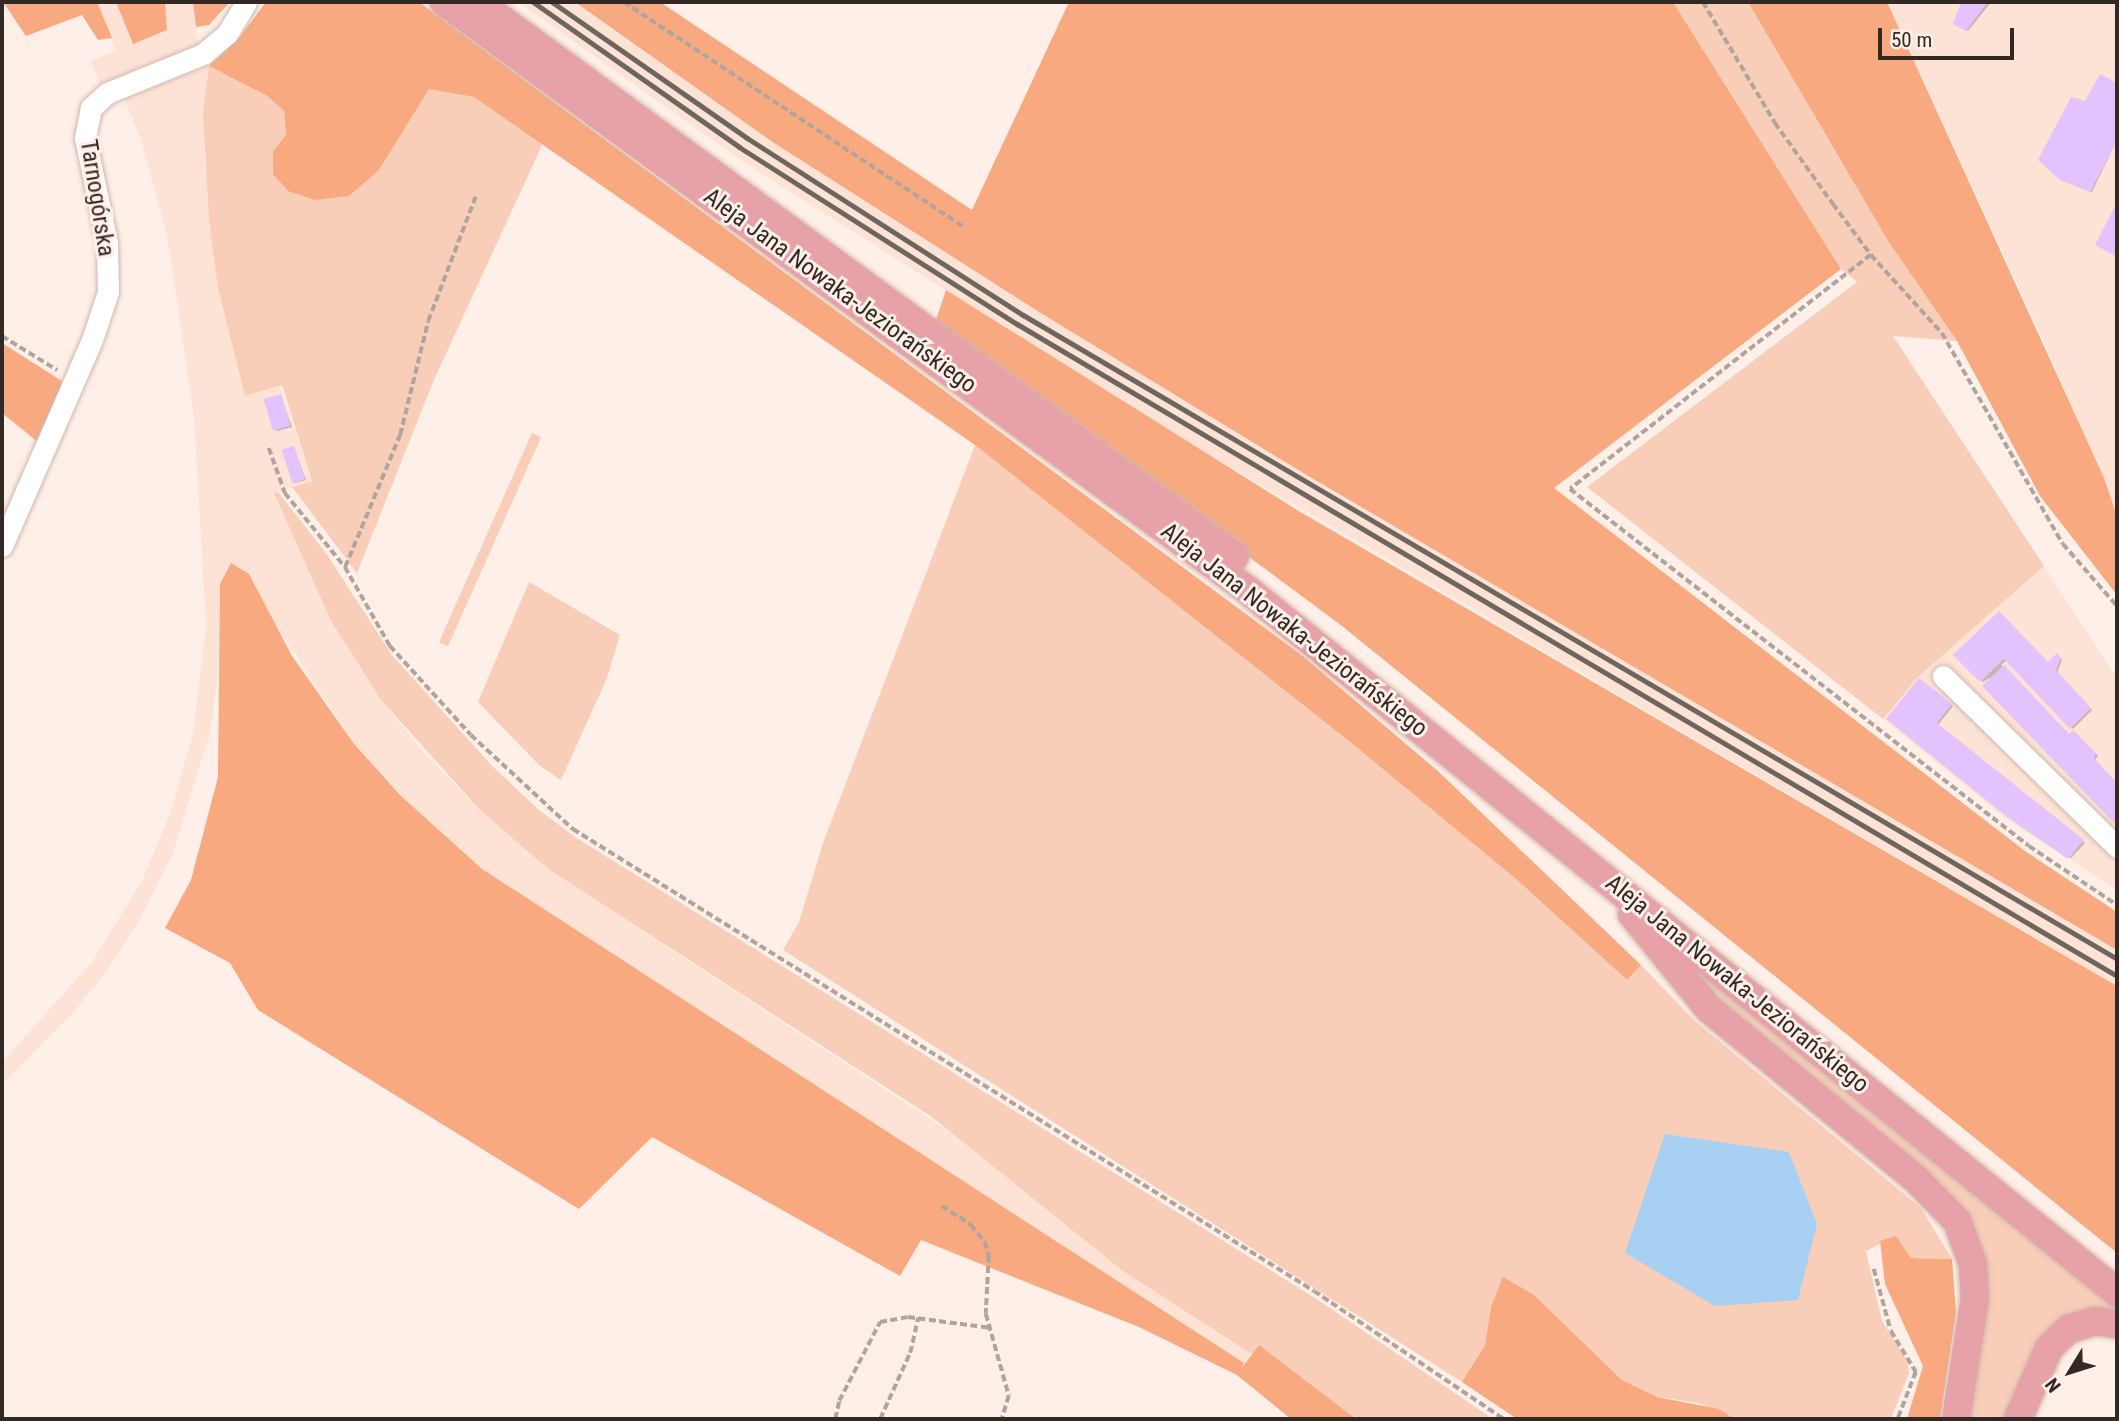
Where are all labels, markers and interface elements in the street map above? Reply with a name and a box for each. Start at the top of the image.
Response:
scale bar [1881,14,2018,58]
text: 50 m [1891,28,1932,52]
street label: Tarnogórska [74,137,120,259]
street label: Aleja Jana Nowaka-Jeziorańskiego [698,182,982,400]
street label: Aleja Jana Nowaka-Jeziorańskiego [1155,517,1433,743]
street label: Aleja Jana Nowaka-Jeziorańskiego [1600,869,1874,1099]
north arrow [2035,1337,2105,1407]
text: N [2040,1374,2066,1397]

